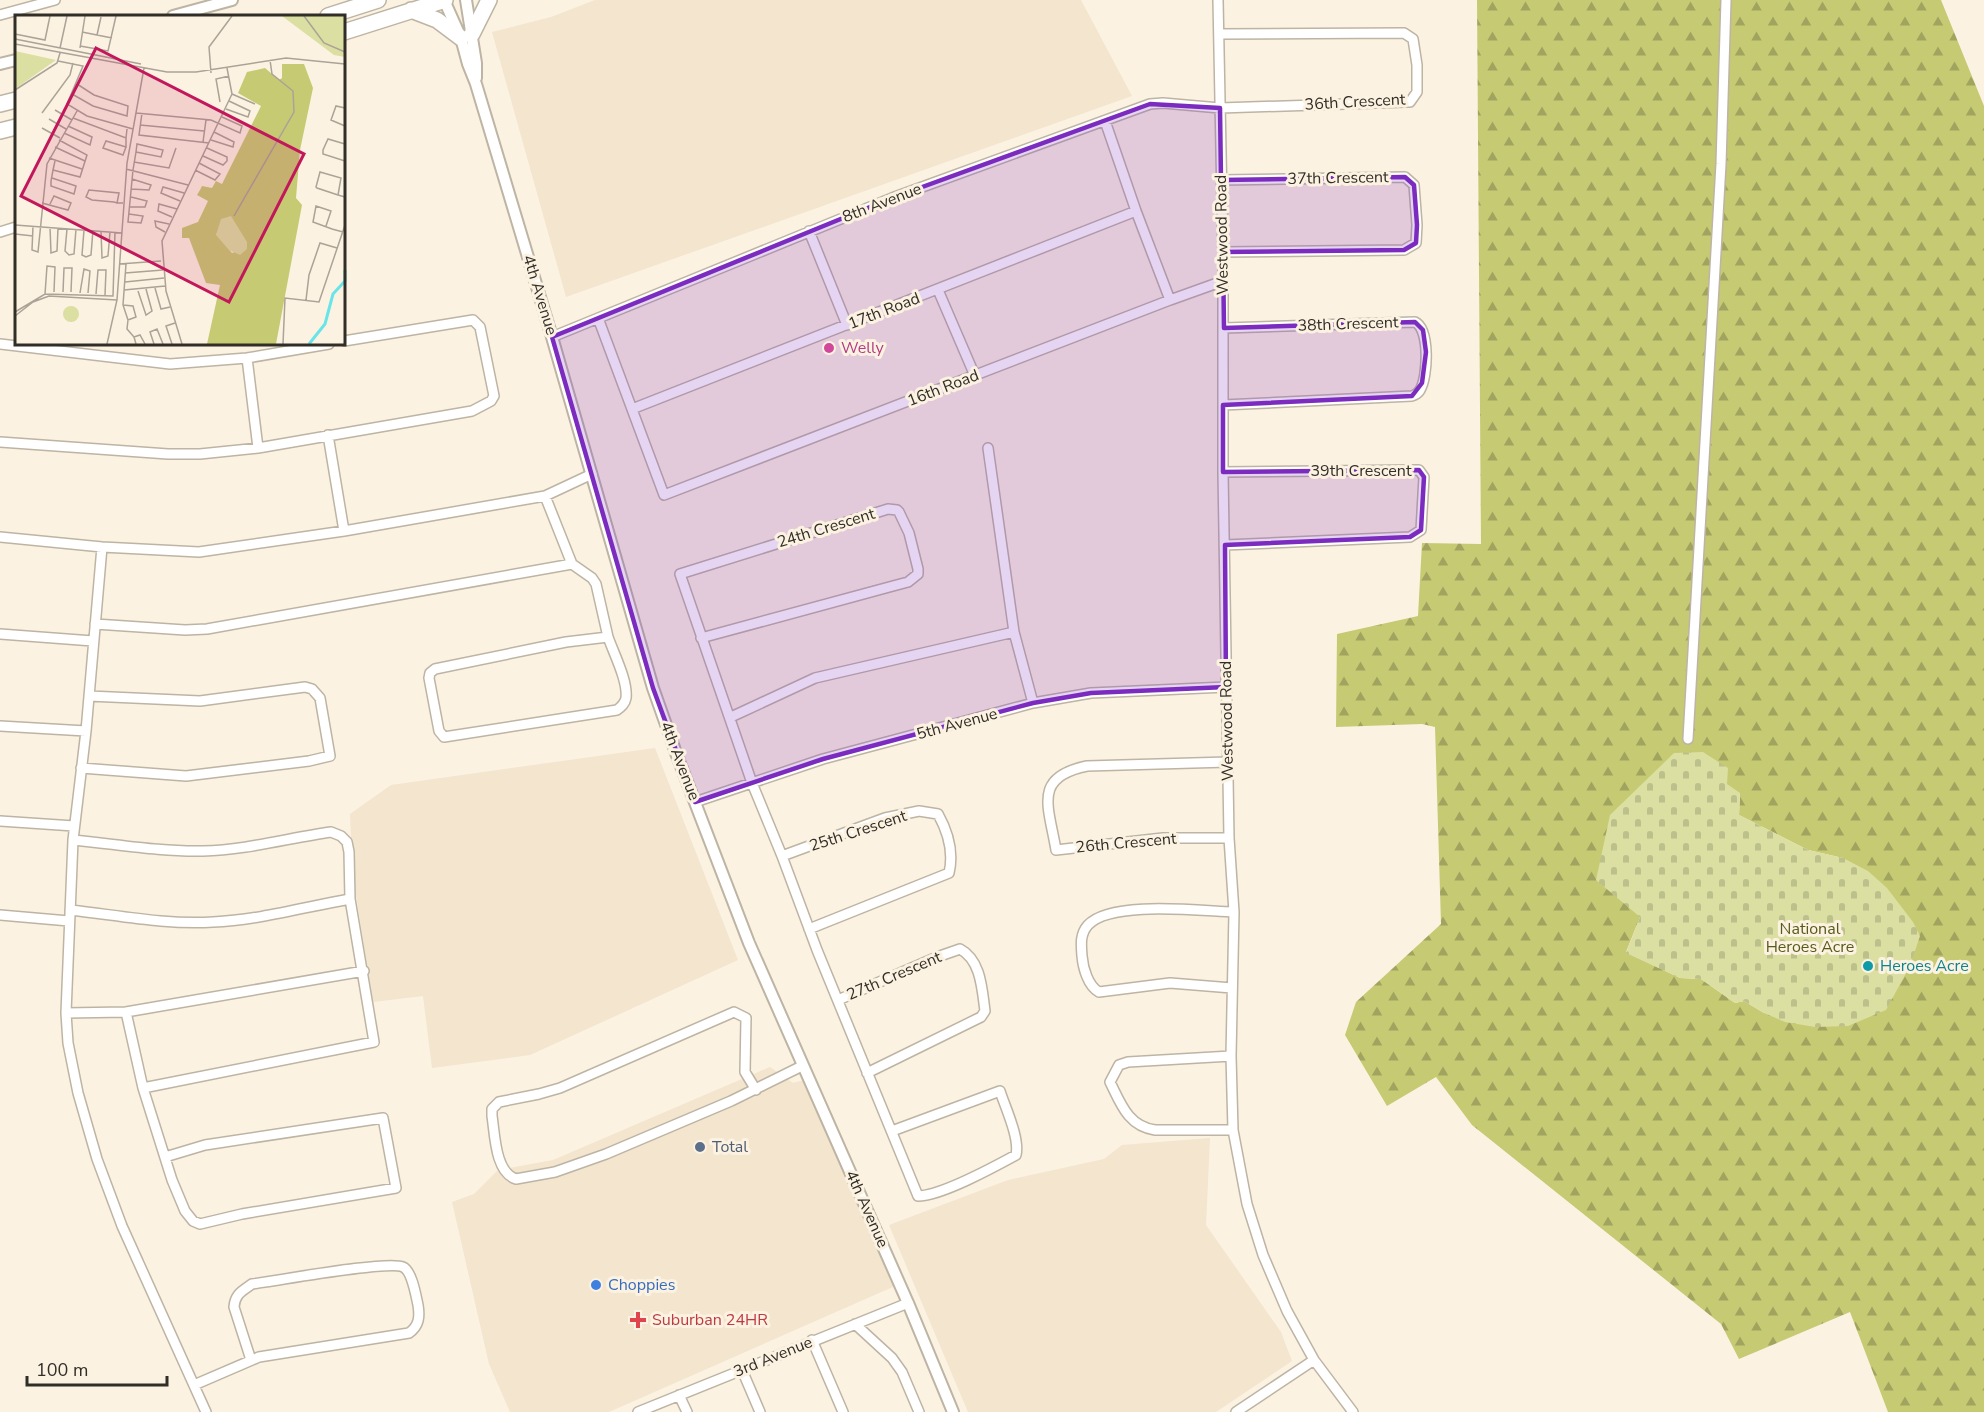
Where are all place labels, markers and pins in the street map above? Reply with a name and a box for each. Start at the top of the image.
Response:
place label: Welly [841,337,884,359]
marker: Welly [822,341,836,355]
place label: Heroes Acre [1880,955,1969,977]
marker: Heroes Acre [1861,959,1875,973]
place label: Total [712,1136,748,1158]
marker: Total [693,1140,707,1154]
place label: Choppies [608,1274,675,1296]
marker: Choppies [589,1278,603,1292]
place label: Suburban 24HR [652,1309,768,1331]
marker: Suburban 24HR [629,1311,647,1329]

